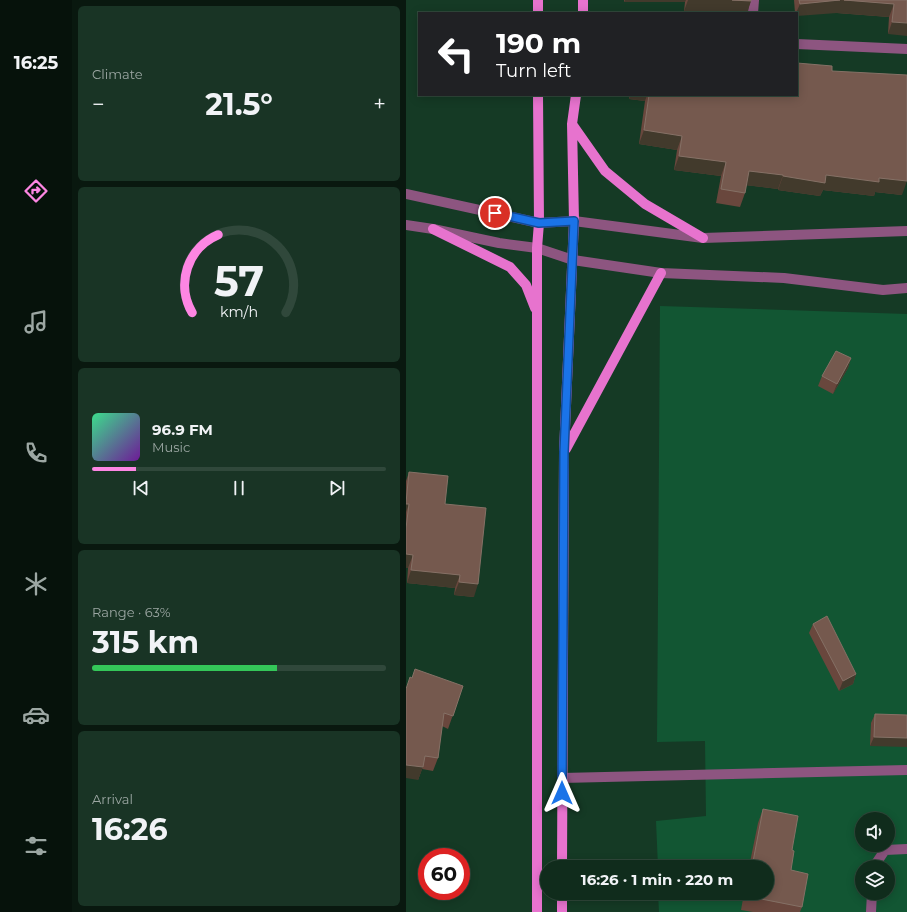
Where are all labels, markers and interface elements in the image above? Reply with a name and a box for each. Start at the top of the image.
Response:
text: 190 m [496,26,581,60]
icon: left [430,28,482,80]
text: 16:25 [14,52,58,74]
text: Turn left [496,60,571,82]
text: Climate [92,66,143,82]
text: 21.5° [205,86,273,123]
text: − [92,91,105,118]
text: + [373,91,386,118]
icon: directions [22,177,50,205]
pin [478,196,512,230]
icon: arrive [484,202,506,224]
text: 57 [214,256,264,306]
text: km/h [220,302,258,320]
icon: music [22,308,50,336]
text: 96.9 FM [152,420,213,439]
icon: phone [22,439,50,467]
text: Music [152,439,190,455]
icon: previous [130,477,152,499]
icon: pause [228,477,250,499]
icon: next [326,477,348,499]
icon: climate [22,570,50,598]
text: Range · 63% [92,604,171,620]
text: 315 km [92,624,199,661]
icon: car [22,701,50,729]
position arrow [541,772,583,814]
text: Arrival [92,791,133,807]
text: 16:26 [92,811,168,848]
map controls [855,812,895,900]
button: sound [855,812,895,852]
icon: filters [22,832,50,860]
speed limit sign: 60 [418,848,470,900]
button: layers [855,860,895,900]
text: 16:26 · 1 min · 220 m [581,870,733,889]

